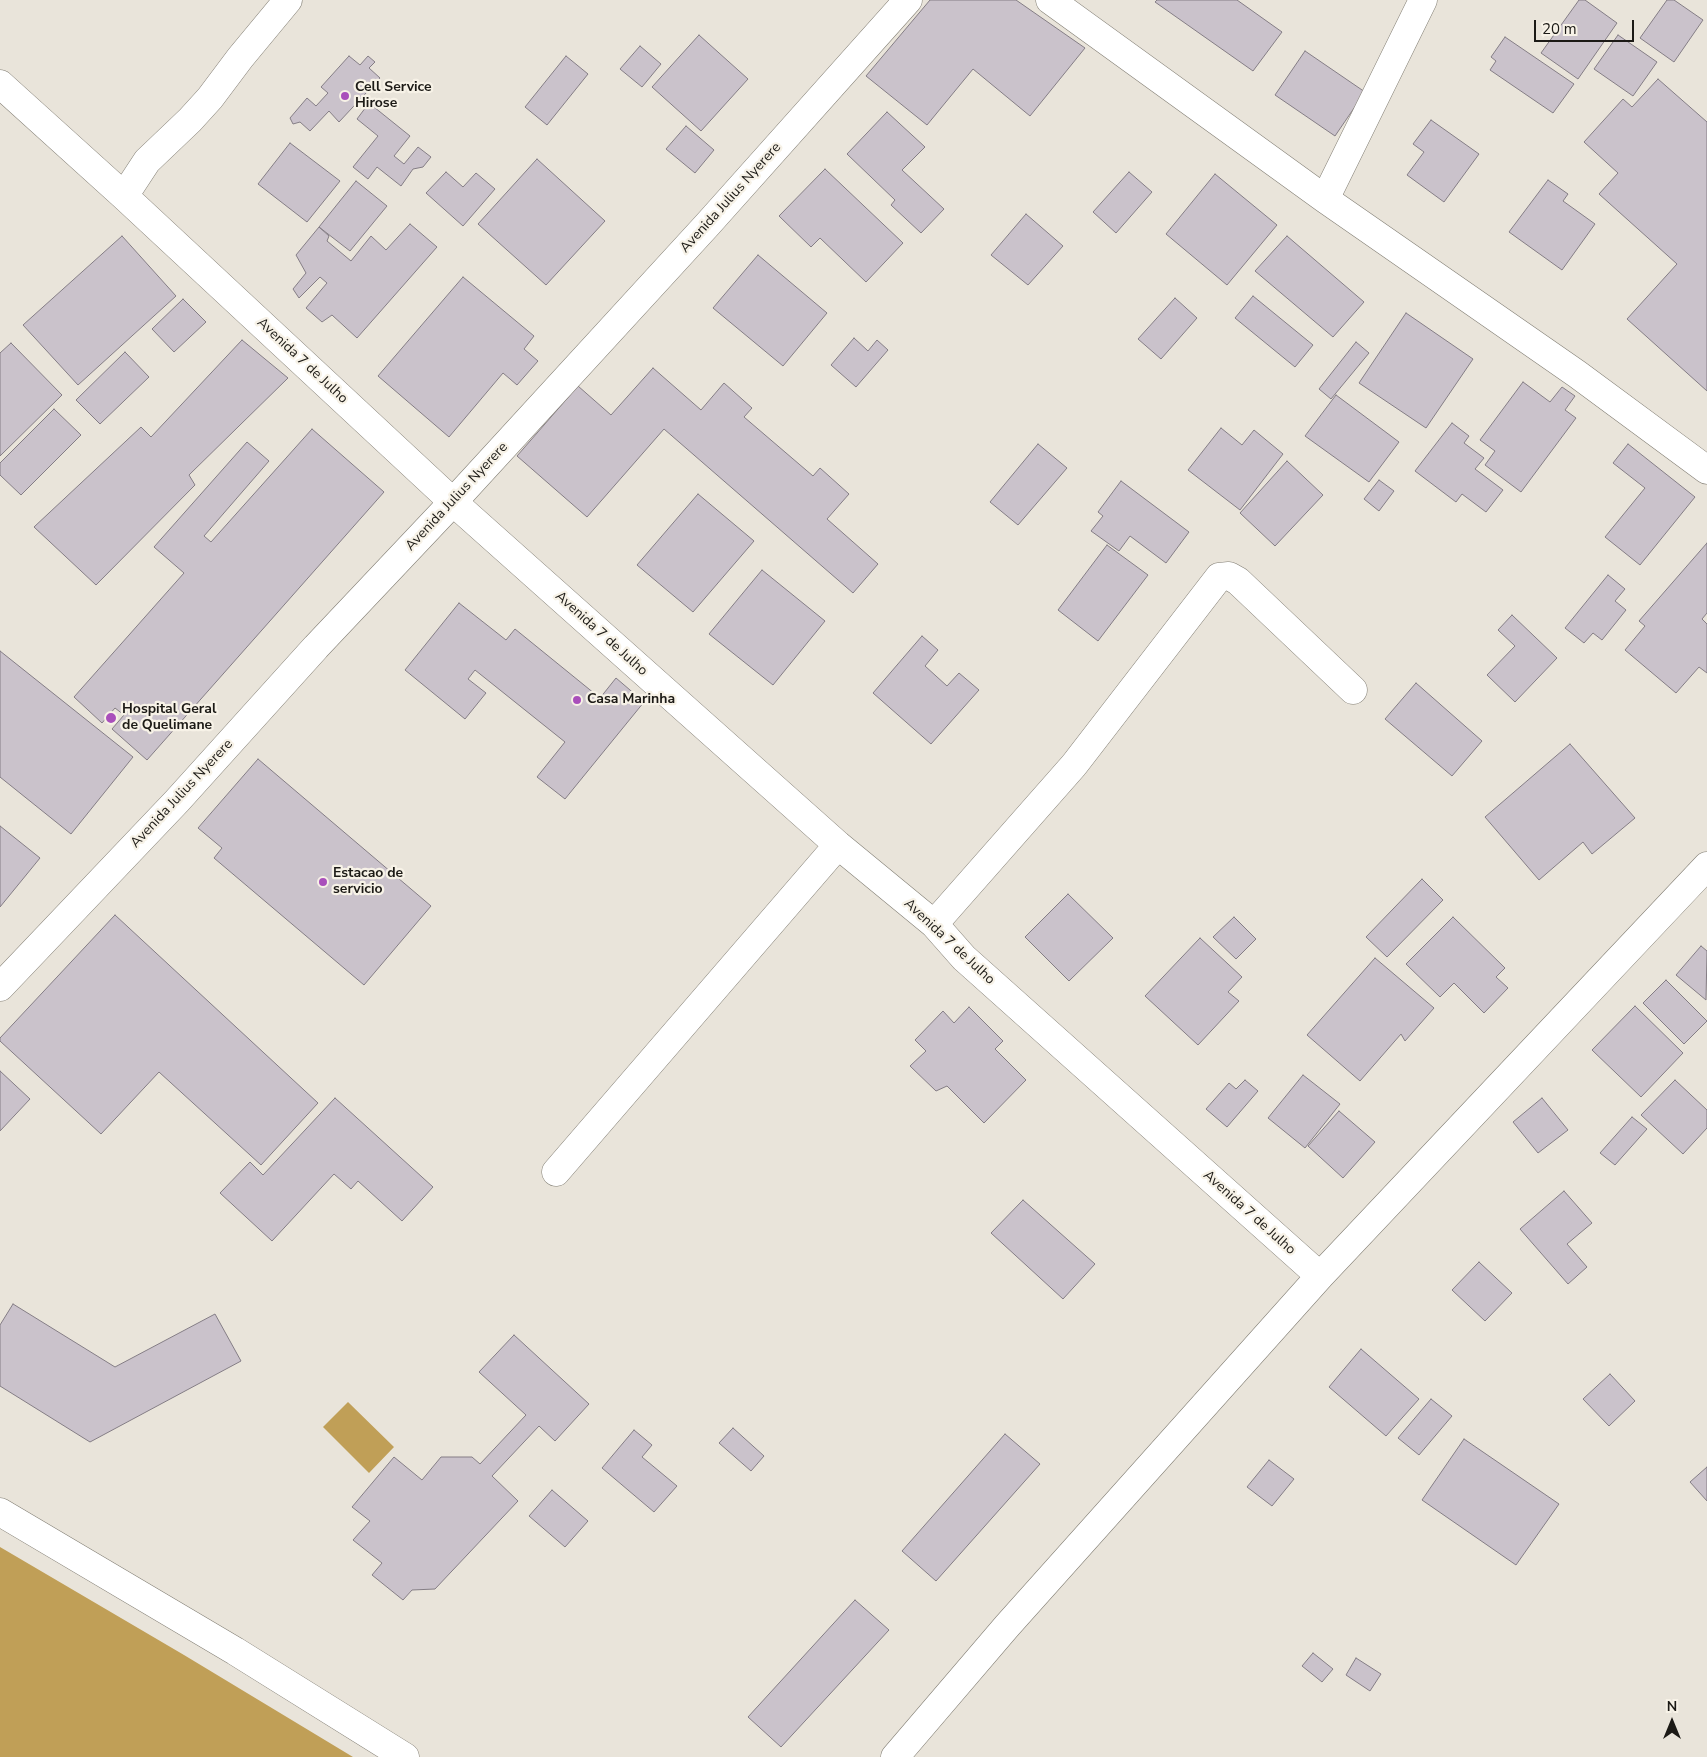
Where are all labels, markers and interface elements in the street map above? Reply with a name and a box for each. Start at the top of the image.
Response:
scale bar [1537,10,1637,42]
text: 20 m [1542,19,1577,39]
place label: Cell Service Hirose [355,80,432,112]
marker: Cell Service Hirose [339,90,351,102]
street label: Avenida Julius Nyerere [677,139,785,257]
street label: Avenida 7 de Julho [253,315,351,407]
street label: Avenida Julius Nyerere [402,439,512,555]
street label: Avenida 7 de Julho [551,588,651,680]
place label: Casa Marinha [587,692,675,708]
marker: Casa Marinha [571,694,583,706]
place label: Hospital Geral de Quelimane [122,702,216,734]
marker: Hospital Geral de Quelimane [104,711,118,725]
street label: Avenida Julius Nyerere [127,736,237,852]
place label: Estacao de servicio [333,866,403,899]
marker: Estacao de servicio [317,876,329,888]
street label: Avenida 7 de Julho [900,896,998,988]
street label: Avenida 7 de Julho [1199,1167,1299,1259]
north arrow [1647,1697,1697,1747]
text: N [1667,1697,1677,1716]

